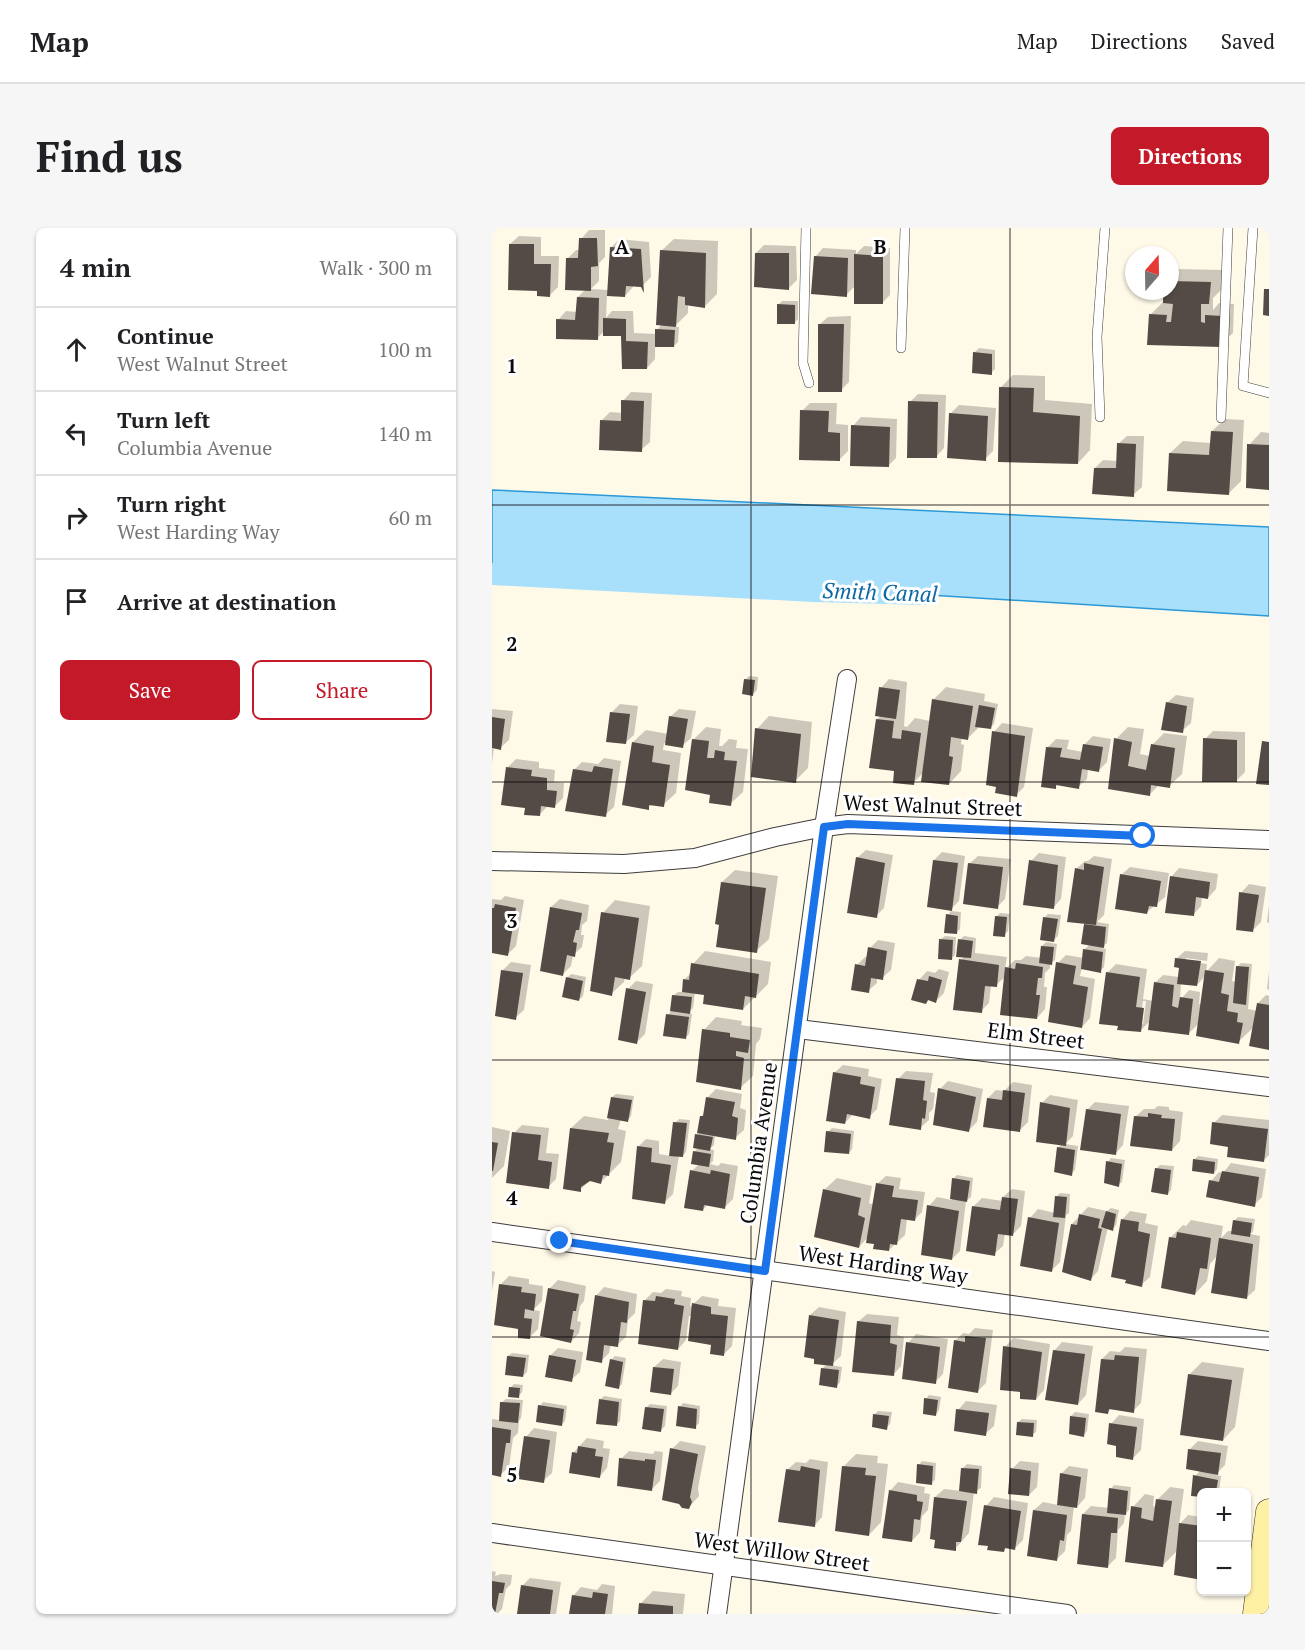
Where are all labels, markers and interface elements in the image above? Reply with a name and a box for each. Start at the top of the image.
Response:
text: Map [30,23,89,60]
text: Map [1017,27,1058,55]
text: Directions [1091,27,1188,55]
text: Saved [1221,27,1275,55]
button: Directions [1111,127,1269,185]
text: Find us [36,128,183,184]
text: A [615,233,630,260]
text: B [874,233,887,260]
north arrow [1125,246,1179,300]
text: 4 min [60,250,131,284]
text: Walk · 300 m [320,254,432,281]
text: Continue [117,321,214,350]
icon: ahead [60,333,93,366]
text: 100 m [378,336,432,363]
text: West Walnut Street [117,350,288,377]
text: 1 [506,352,518,379]
text: Turn left [117,405,210,434]
icon: left [60,417,93,450]
text: 140 m [378,420,432,447]
text: Columbia Avenue [117,434,272,461]
text: Turn right [117,489,226,518]
icon: right [60,501,93,534]
text: 60 m [389,504,432,531]
text: West Harding Way [117,518,280,545]
water label: Smith Canal [822,575,938,608]
icon: arrive [60,585,93,618]
text: Arrive at destination [117,587,336,616]
text: 2 [506,630,518,657]
button: Save [60,660,240,720]
button: Share [252,660,432,720]
street label: West Walnut Street [843,788,1023,822]
route start [1129,822,1155,848]
text: 3 [506,907,518,934]
street label: Elm Street [986,1015,1087,1055]
street label: Columbia Avenue [733,1060,783,1226]
text: 4 [506,1184,518,1211]
route end [546,1227,572,1253]
street label: West Harding Way [797,1238,970,1290]
text: 5 [506,1461,518,1488]
map controls [1197,1488,1251,1596]
button: + [1197,1488,1251,1542]
street label: West Willow Street [692,1525,872,1577]
button: − [1197,1542,1251,1596]

